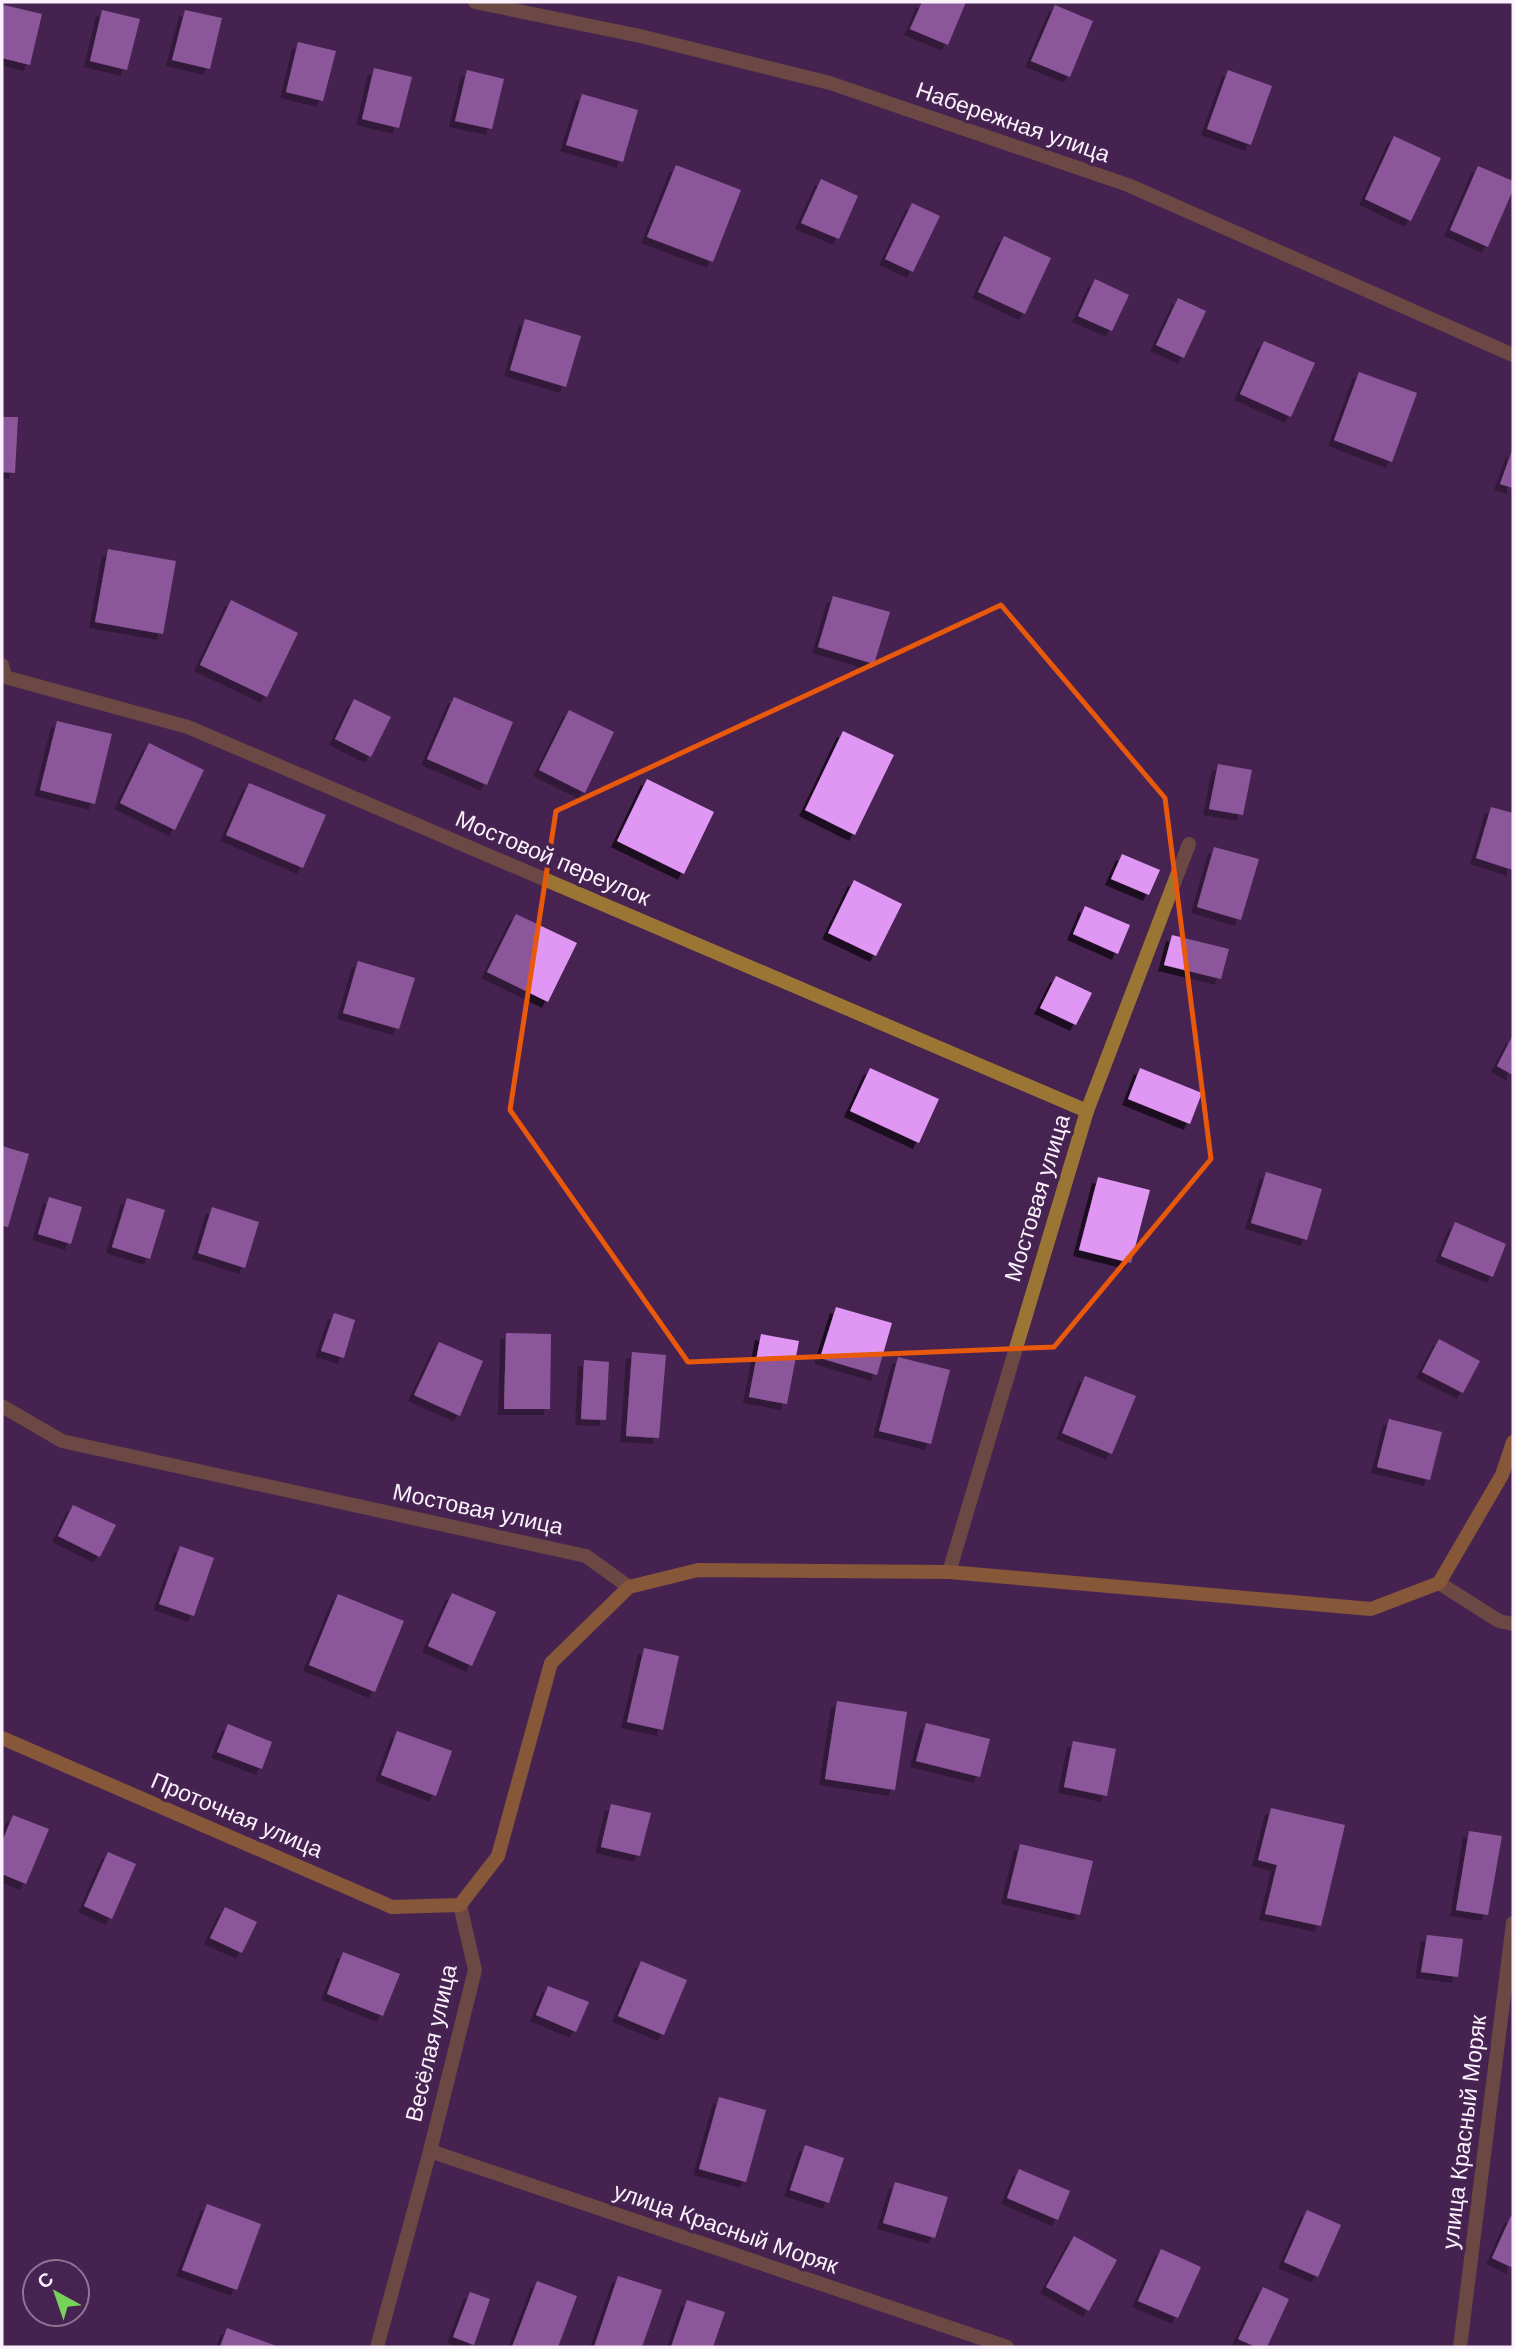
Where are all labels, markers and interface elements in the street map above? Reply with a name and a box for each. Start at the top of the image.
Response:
street label: Набережная улица [913,77,1114,167]
street label: Мостовой переулок [452,805,655,911]
street label: Мостовая улица [999,1111,1075,1285]
street label: Мостовая улица [390,1478,566,1540]
street label: Проточная улица [147,1767,327,1863]
street label: Весёлая улица [400,1962,462,2124]
street label: улица Красный Моряк [1437,2012,1491,2251]
street label: улица Красный Моряк [610,2177,843,2279]
north arrow [21,2258,91,2328]
text: С [33,2268,58,2293]

